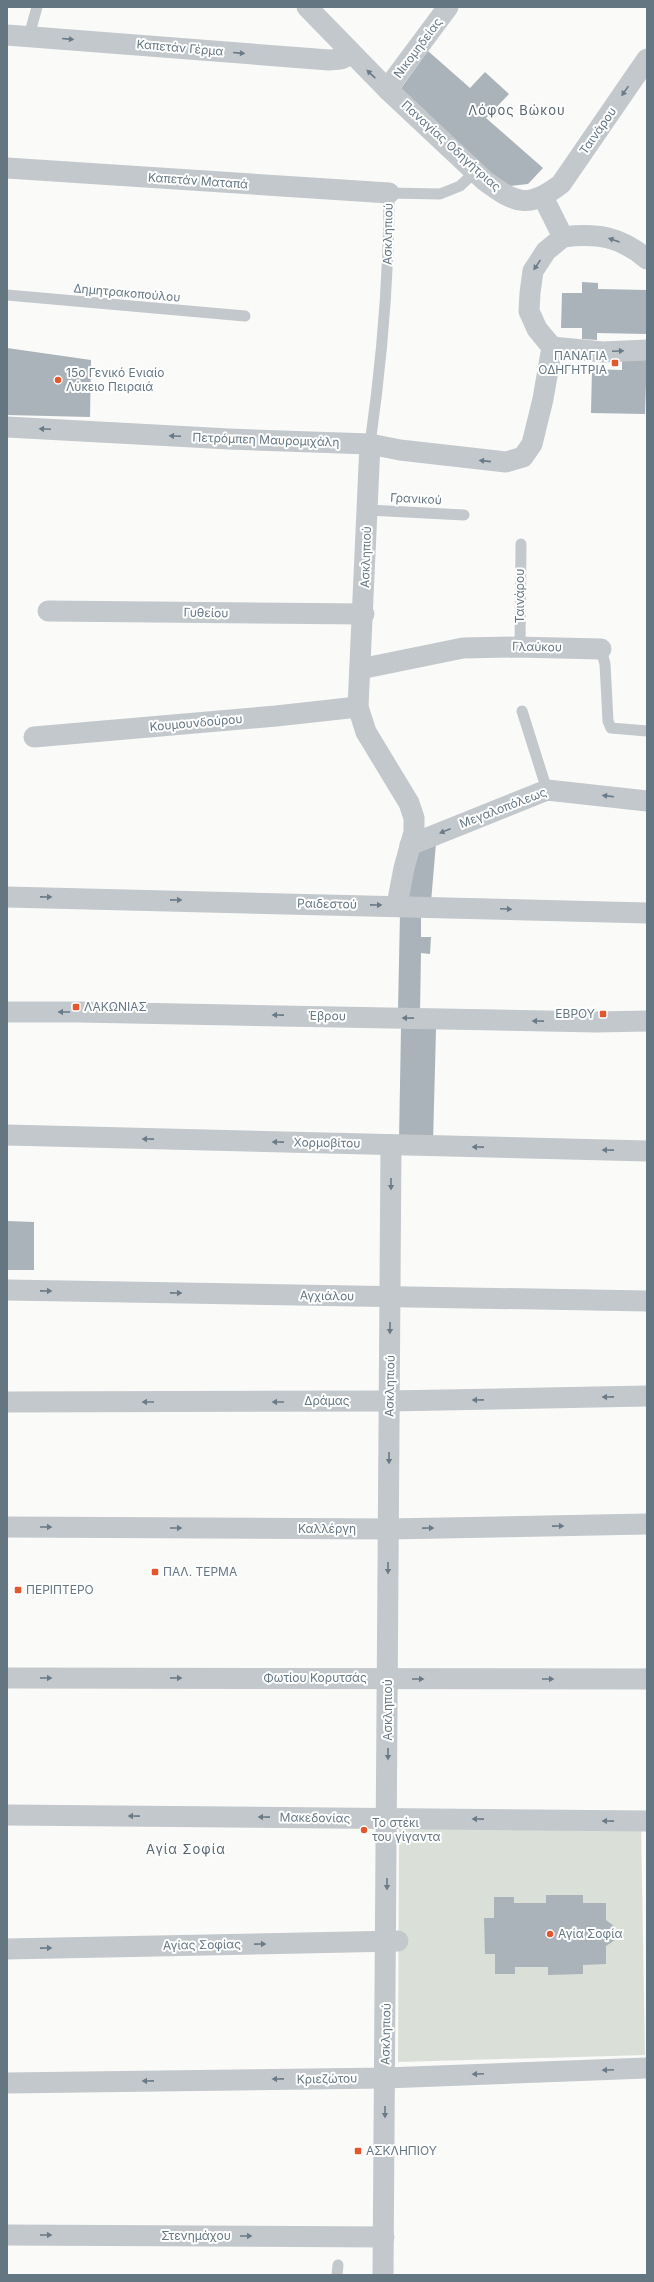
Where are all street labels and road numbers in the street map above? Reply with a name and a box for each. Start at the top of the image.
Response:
street label: Νικομηδείας [390,14,445,81]
street label: Καπετάν Γέρμα [136,36,224,59]
street label: Παναγίας Οδηγήτριας [399,97,504,194]
street label: Ταινάρου [576,104,619,157]
street label: Καπετάν Ματαπά [148,170,249,191]
street label: Ασκληπιού [379,203,396,265]
street label: Δημητρακοπούλου [73,280,181,305]
street label: Πετρόμπεη Μαυρομιχάλη [192,429,340,450]
street label: Γρανικού [390,490,442,507]
street label: Ασκληπιού [357,526,374,588]
street label: Ταινάρου [512,569,527,623]
street label: Γυθείου [183,605,229,620]
street label: Γλαύκου [512,639,562,654]
street label: Κουμουνδούρου [149,711,243,734]
street label: Μεγαλοπόλεως [457,784,549,831]
street label: Ραιδεστού [297,895,357,912]
street label: Έβρου [308,1008,346,1023]
street label: Χορμοβίτου [294,1134,361,1151]
street label: Αγχιάλου [300,1288,354,1303]
street label: Ασκληπιού [381,1355,398,1417]
street label: Δράμας [304,1393,350,1408]
street label: Καλλέργη [298,1521,356,1536]
street label: Φωτίου Κορυτσάς [263,1670,367,1685]
street label: Ασκληπιού [380,1679,395,1741]
street label: Μακεδονίας [280,1809,351,1826]
street label: Αγίας Σοφίας [163,1936,241,1953]
street label: Ασκληπιού [377,2003,394,2065]
street label: Κριεζώτου [297,2070,357,2087]
street label: Στενημάχου [161,2228,231,2243]

